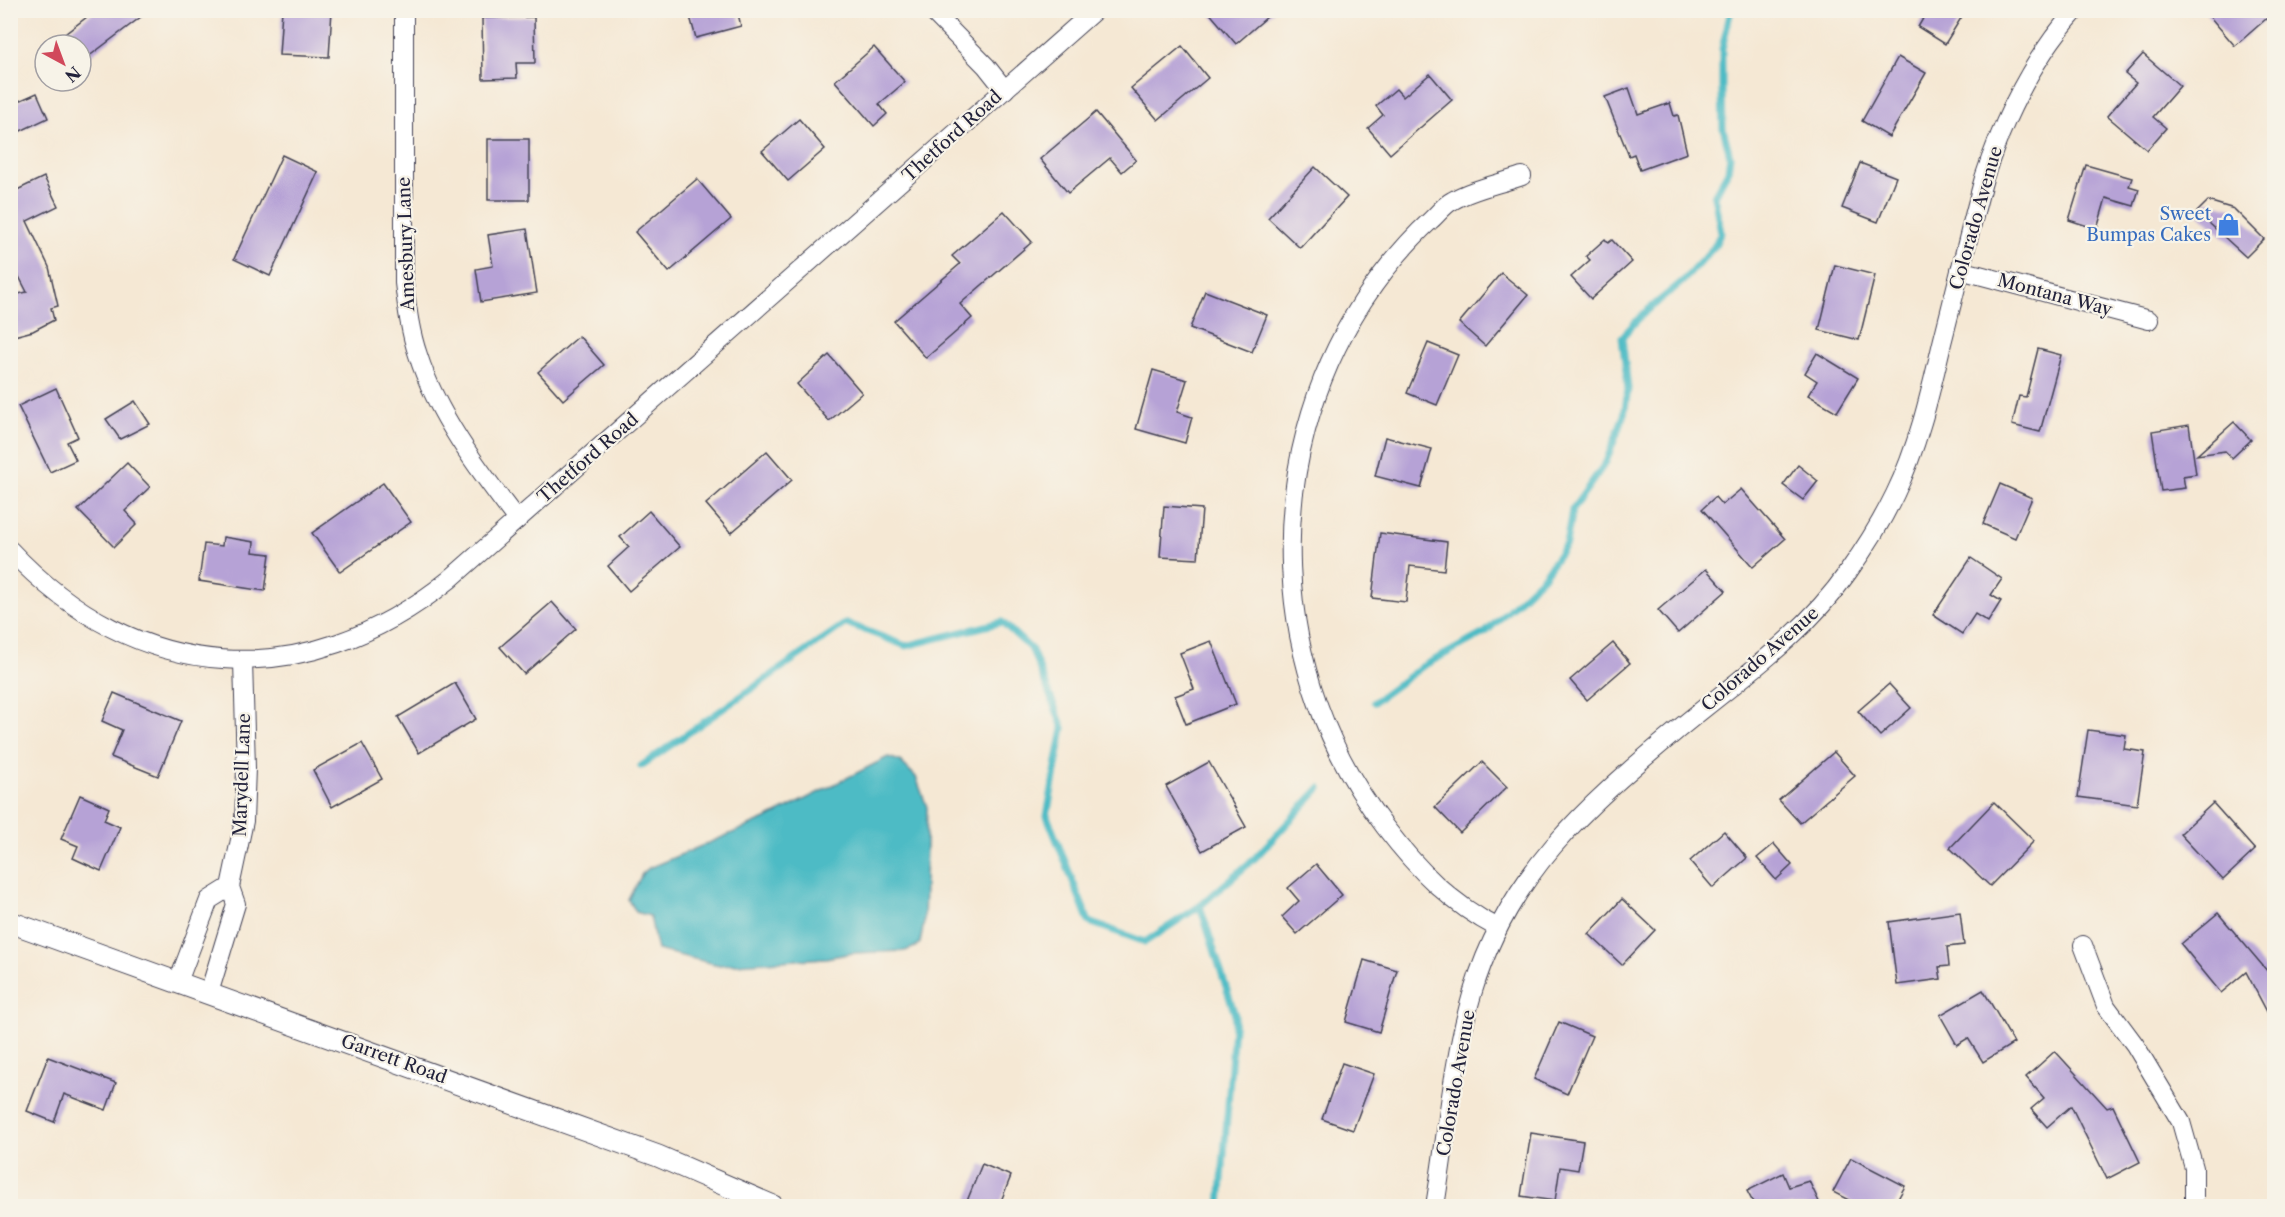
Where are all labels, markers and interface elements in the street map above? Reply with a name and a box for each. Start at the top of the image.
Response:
north arrow [33,33,93,93]
text: N [61,62,85,86]
street label: Thetford Road [898,86,1006,186]
street label: Colorado Avenue [1945,144,2007,292]
street label: Amesbury Lane [393,176,419,313]
place label: Sweet Bumpas Cakes [2086,203,2212,246]
shop icon: Sweet Bumpas Cakes [2216,211,2242,237]
street label: Montana Way [1995,269,2116,321]
street label: Thetford Road [533,408,643,508]
street label: Colorado Avenue [1697,602,1823,716]
street label: Marydell Lane [229,713,255,837]
street label: Colorado Avenue [1432,1008,1480,1158]
street label: Garrett Road [338,1030,450,1088]

